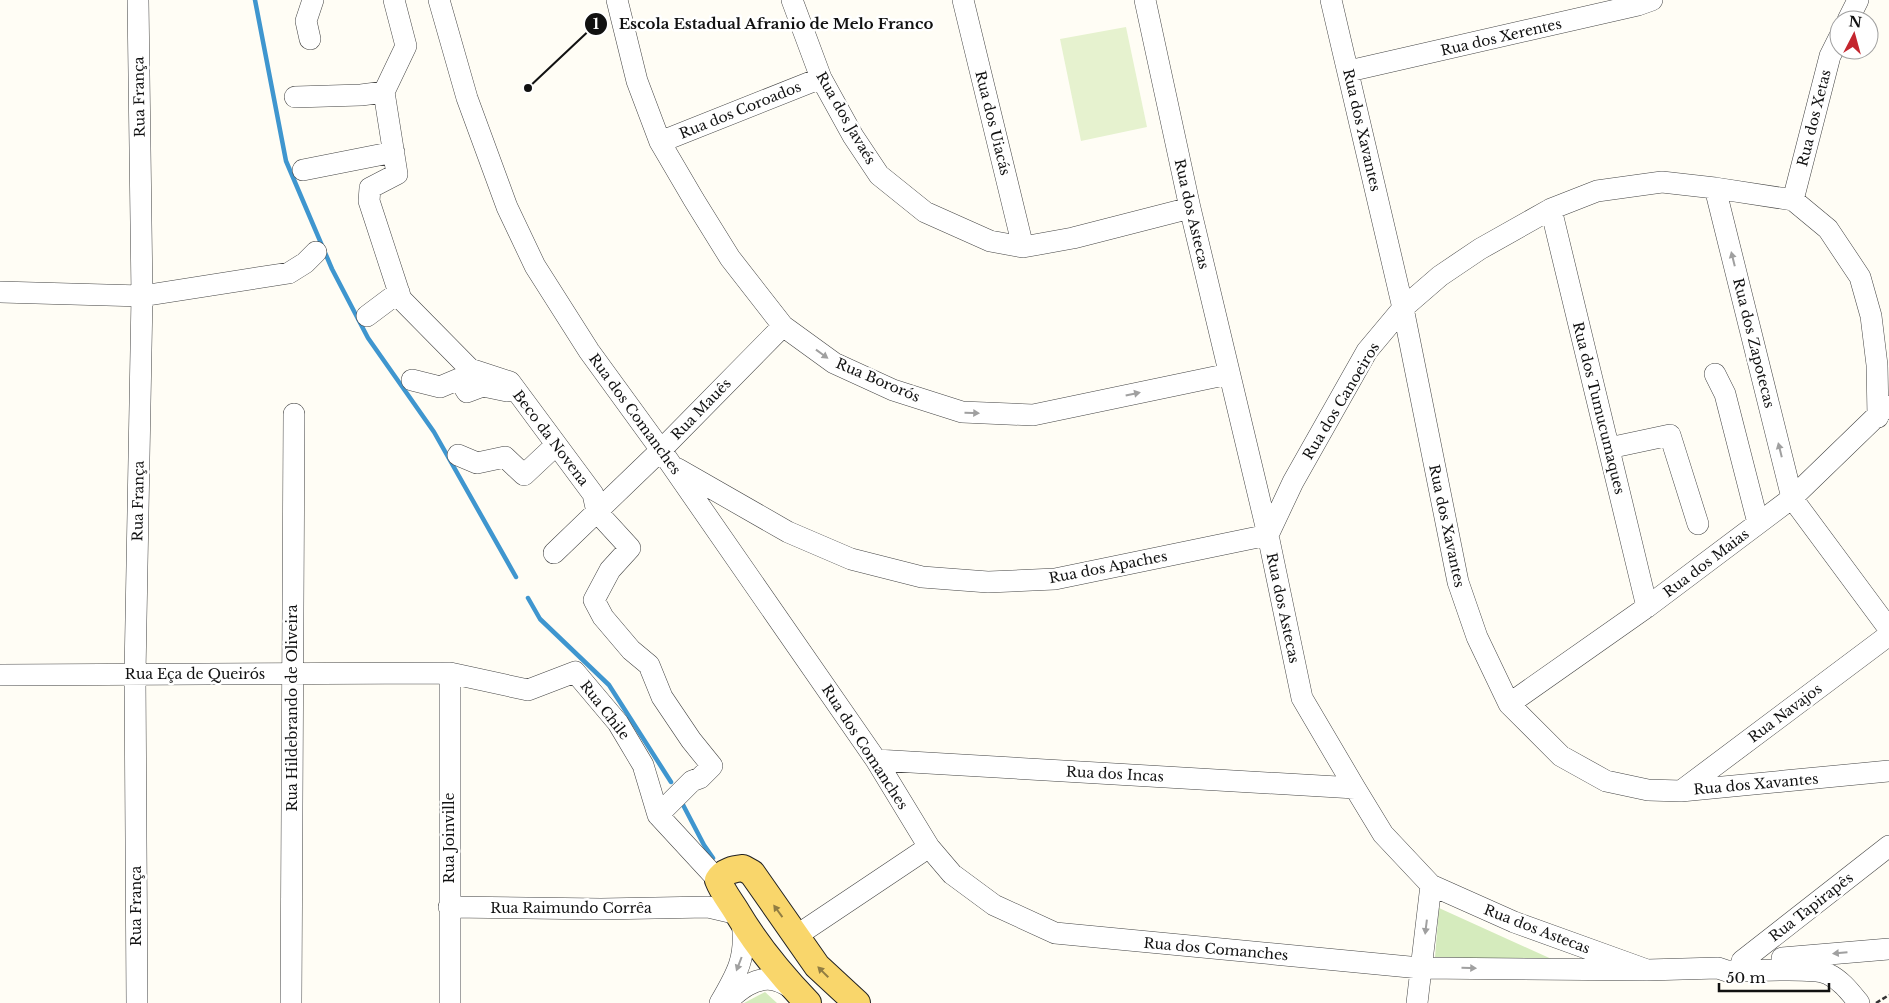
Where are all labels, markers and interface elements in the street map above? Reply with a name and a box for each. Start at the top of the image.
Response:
callout: Escola Estadual Afranio de Melo Franco [583,9,943,39]
north arrow [1829,10,1879,60]
text: N [1848,12,1863,32]
text: 1 [593,14,600,33]
text: Escola Estadual Afranio de Melo Franco [619,14,933,33]
street label: Rua dos Xerentes [1439,14,1563,60]
street label: Rua França [129,56,149,137]
street label: Rua dos Xavantes [1339,67,1385,193]
street label: Rua dos Javaés [812,68,880,168]
street label: Rua dos Xetas [1793,68,1835,168]
street label: Rua dos Uiacás [971,69,1015,177]
street label: Rua dos Coroados [676,77,804,143]
street label: Rua dos Astecas [1171,157,1213,271]
one-way arrow [1729,251,1737,266]
street label: Rua dos Zapotecas [1729,276,1779,410]
street label: Rua dos Tumucumaques [1569,320,1629,496]
street label: Rua dos Canoeiros [1299,339,1383,463]
one-way arrow [815,349,829,359]
street label: Rua dos Comanches [585,350,685,478]
street label: Rua Bororós [833,354,923,406]
street label: Rua Mauês [667,374,735,444]
street label: Beco da Novena [509,387,593,490]
one-way arrow [1125,390,1140,398]
one-way arrow [965,409,981,417]
one-way arrow [1776,443,1784,458]
street label: Rua França [128,460,148,541]
street label: Rua dos Xavantes [1425,463,1469,589]
street label: Rua dos Maias [1659,525,1753,601]
street label: Rua dos Apaches [1047,547,1169,587]
street label: Rua dos Astecas [1262,551,1304,665]
street label: Rua Hildebrando de Oliveira [283,604,301,811]
street label: Rua Eça de Queirós [125,665,265,683]
street label: Rua Chile [576,677,634,743]
street label: Rua Navajos [1745,679,1825,747]
street label: Rua dos Comanches [818,681,912,813]
street label: Rua dos Incas [1066,762,1164,786]
street label: Rua dos Xavantes [1693,770,1819,798]
street label: Rua Joinville [440,793,458,883]
street label: Rua França [127,865,145,946]
street label: Rua Tapirapês [1765,869,1857,945]
street label: Rua Raimundo Corrêa [490,899,652,917]
street label: Rua dos Astecas [1481,900,1593,958]
one-way arrow [773,904,783,918]
one-way arrow [1422,919,1430,935]
street label: Rua dos Comanches [1143,934,1289,964]
one-way arrow [1832,949,1848,957]
one-way arrow [735,957,742,972]
scale bar [1719,960,1829,992]
one-way arrow [1461,964,1477,972]
one-way arrow [818,966,830,978]
text: 50 m [1726,968,1766,987]

